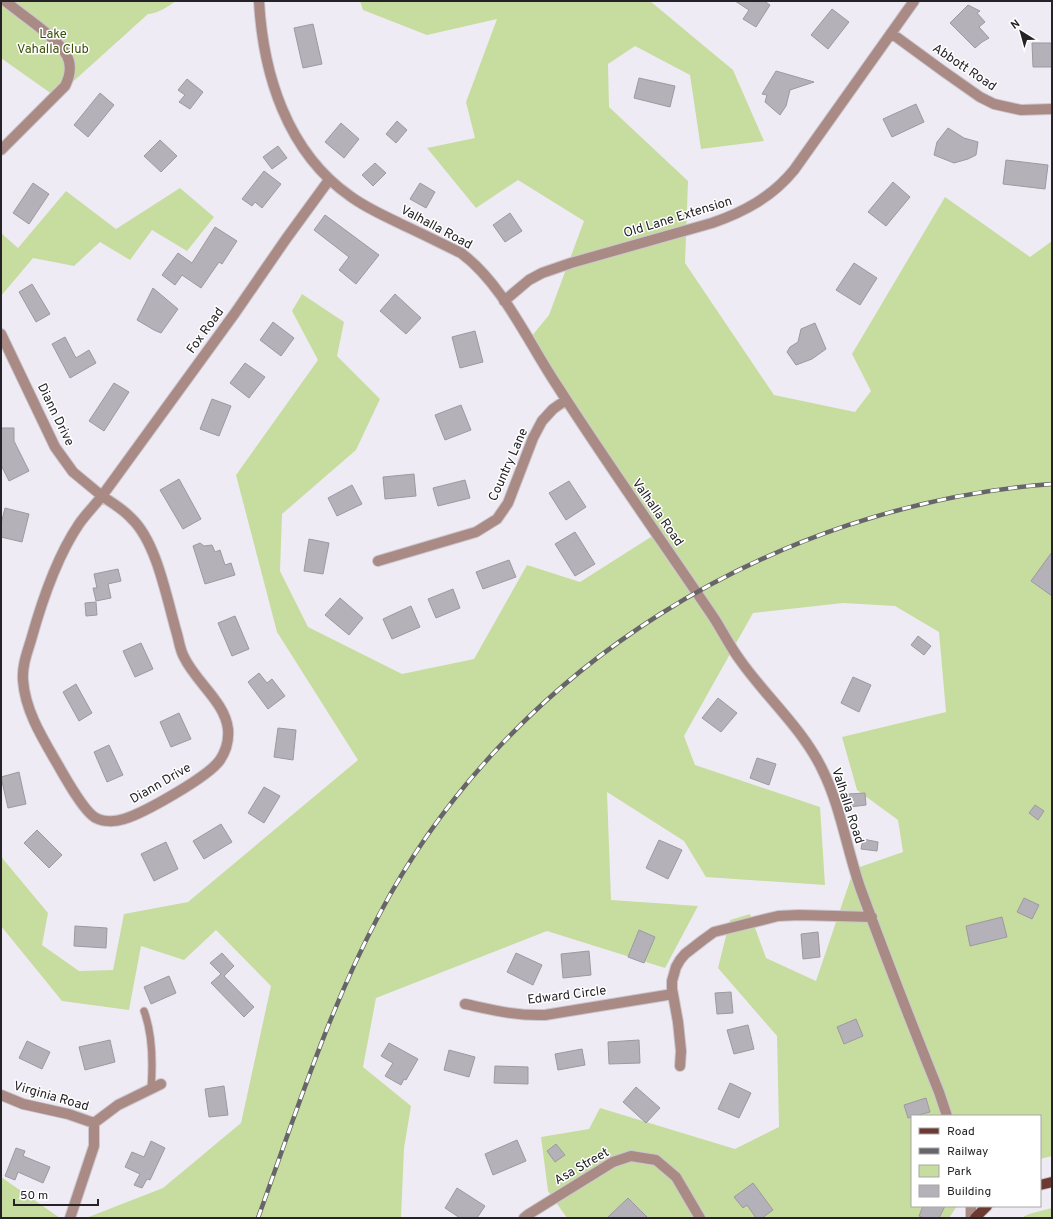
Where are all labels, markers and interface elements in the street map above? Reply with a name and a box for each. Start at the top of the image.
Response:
north arrow [1001,12,1041,52]
text: N [1008,17,1023,33]
park label: Lake Vahalla Club [17,27,89,58]
street label: Abbott Road [929,41,999,95]
street label: Old Lane Extension [622,194,734,242]
street label: Valhalla Road [397,202,475,254]
street label: Fox Road [184,305,228,357]
street label: Diann Drive [33,381,77,449]
street label: Country Lane [486,426,532,504]
street label: Valhalla Road [628,476,686,550]
street label: Diann Drive [128,760,194,808]
street label: Valhalla Road [827,766,867,846]
street label: Edward Circle [527,983,607,1009]
street label: Virginia Road [11,1079,91,1115]
legend [911,1115,1041,1207]
text: Road [947,1124,975,1140]
text: Railway [947,1144,988,1160]
street label: Asa Street [552,1145,612,1189]
text: Park [947,1164,972,1180]
scale bar [14,1181,98,1207]
text: Building [947,1184,991,1200]
text: 50 m [20,1188,48,1204]

